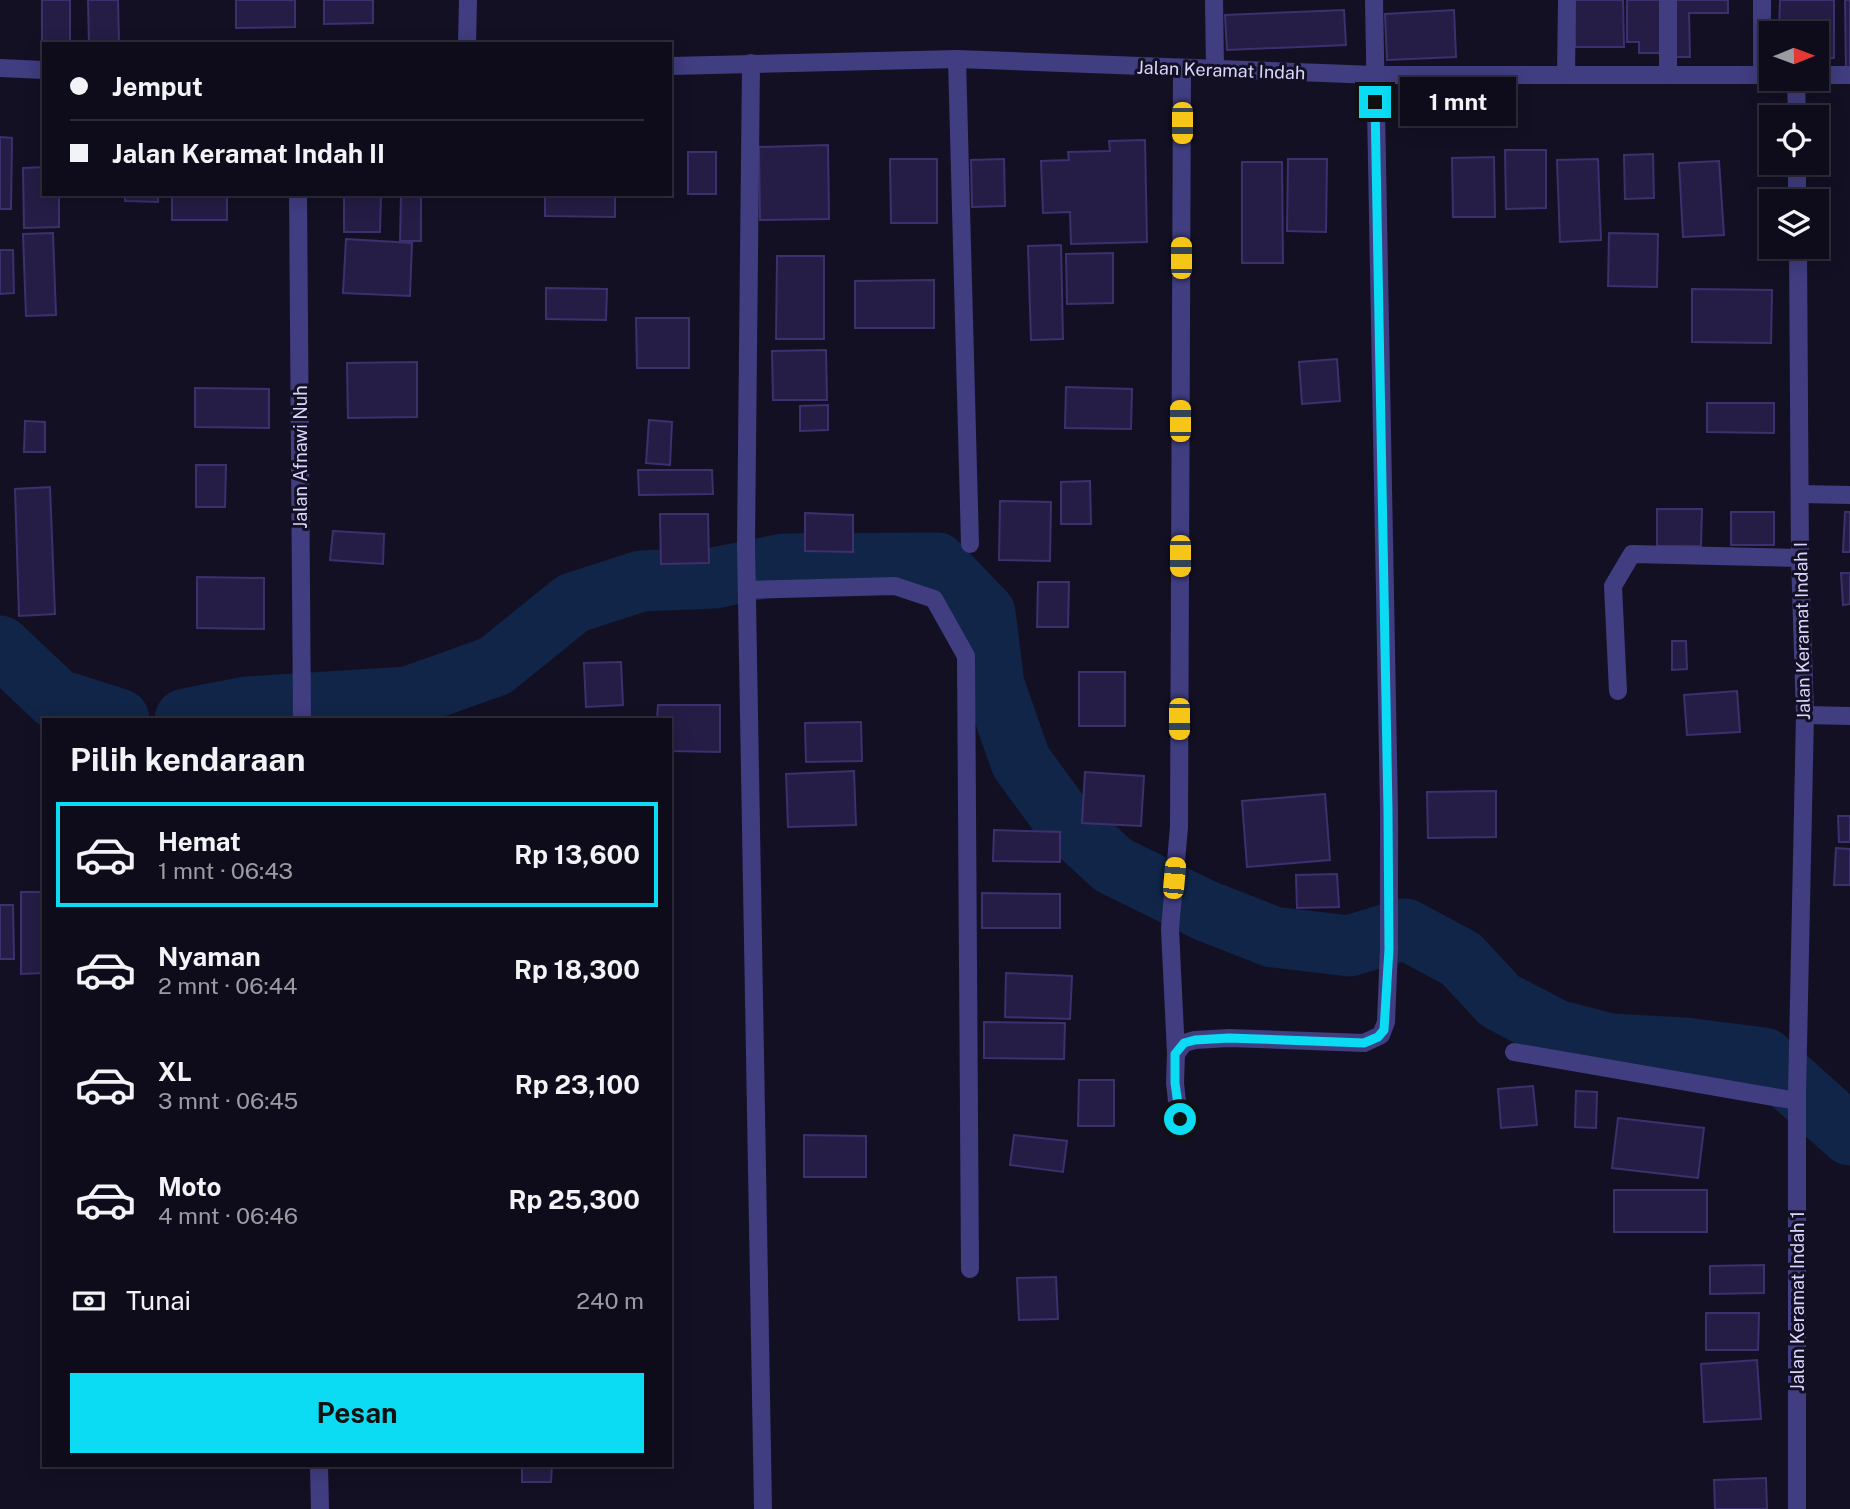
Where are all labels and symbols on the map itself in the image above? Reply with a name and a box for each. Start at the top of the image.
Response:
north arrow [1759,21,1829,91]
street label: Jalan Keramat Indah [1136,57,1306,83]
callout: 1 mnt [1400,78,1515,126]
route end [1359,86,1391,118]
car [1172,102,1193,144]
car [1171,237,1192,279]
street label: Jalan Afnawi Nuh [290,385,311,529]
car [1170,400,1191,442]
car [1170,535,1191,577]
street label: Jalan Keramat Indah I [1790,542,1814,720]
car [1169,698,1190,740]
car [1162,856,1187,900]
route start [1164,1103,1196,1135]
street label: Jalan Keramat Indah 1 [1787,1211,1808,1391]

